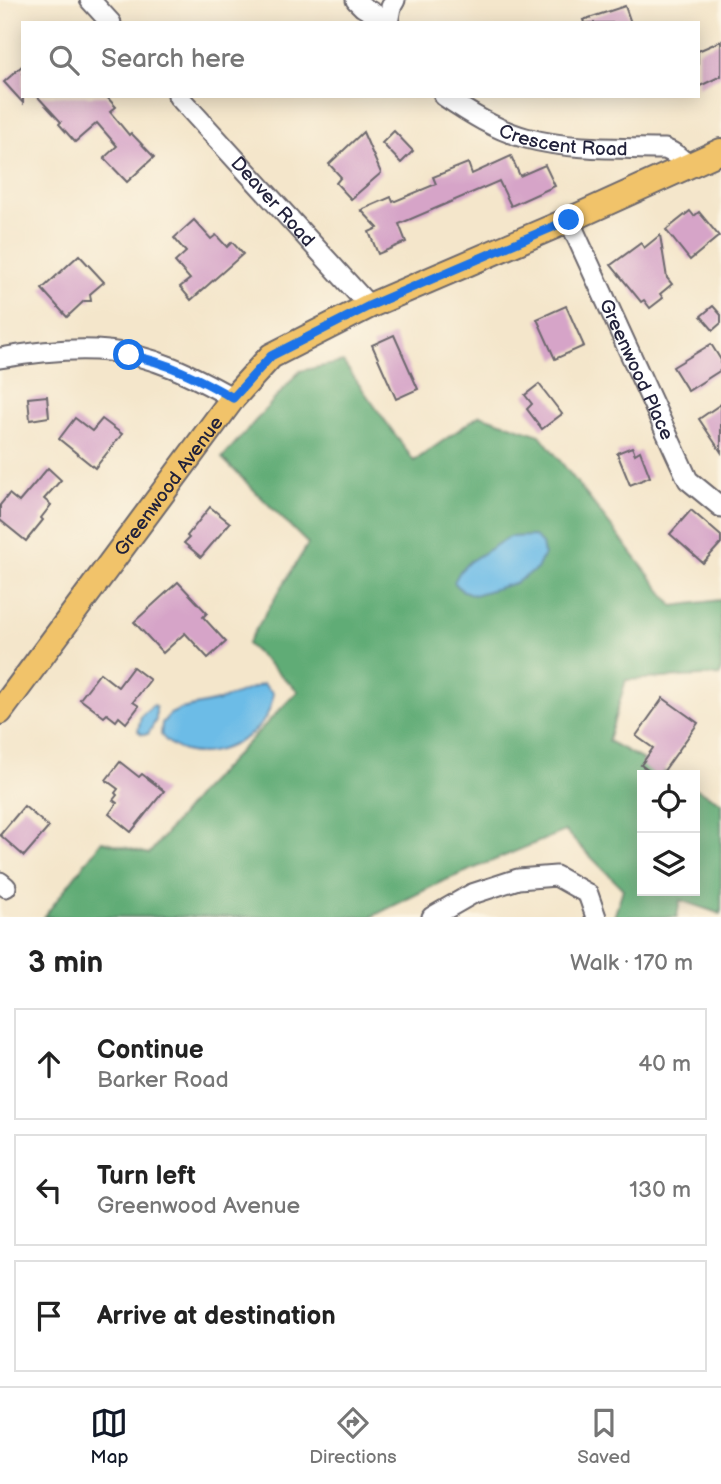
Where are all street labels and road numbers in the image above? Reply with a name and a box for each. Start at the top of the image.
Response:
street label: Crescent Road [495,120,628,162]
street label: Deaver Road [226,152,319,252]
street label: Greenwood Place [594,296,678,444]
street label: Greenwood Avenue [110,412,229,561]

